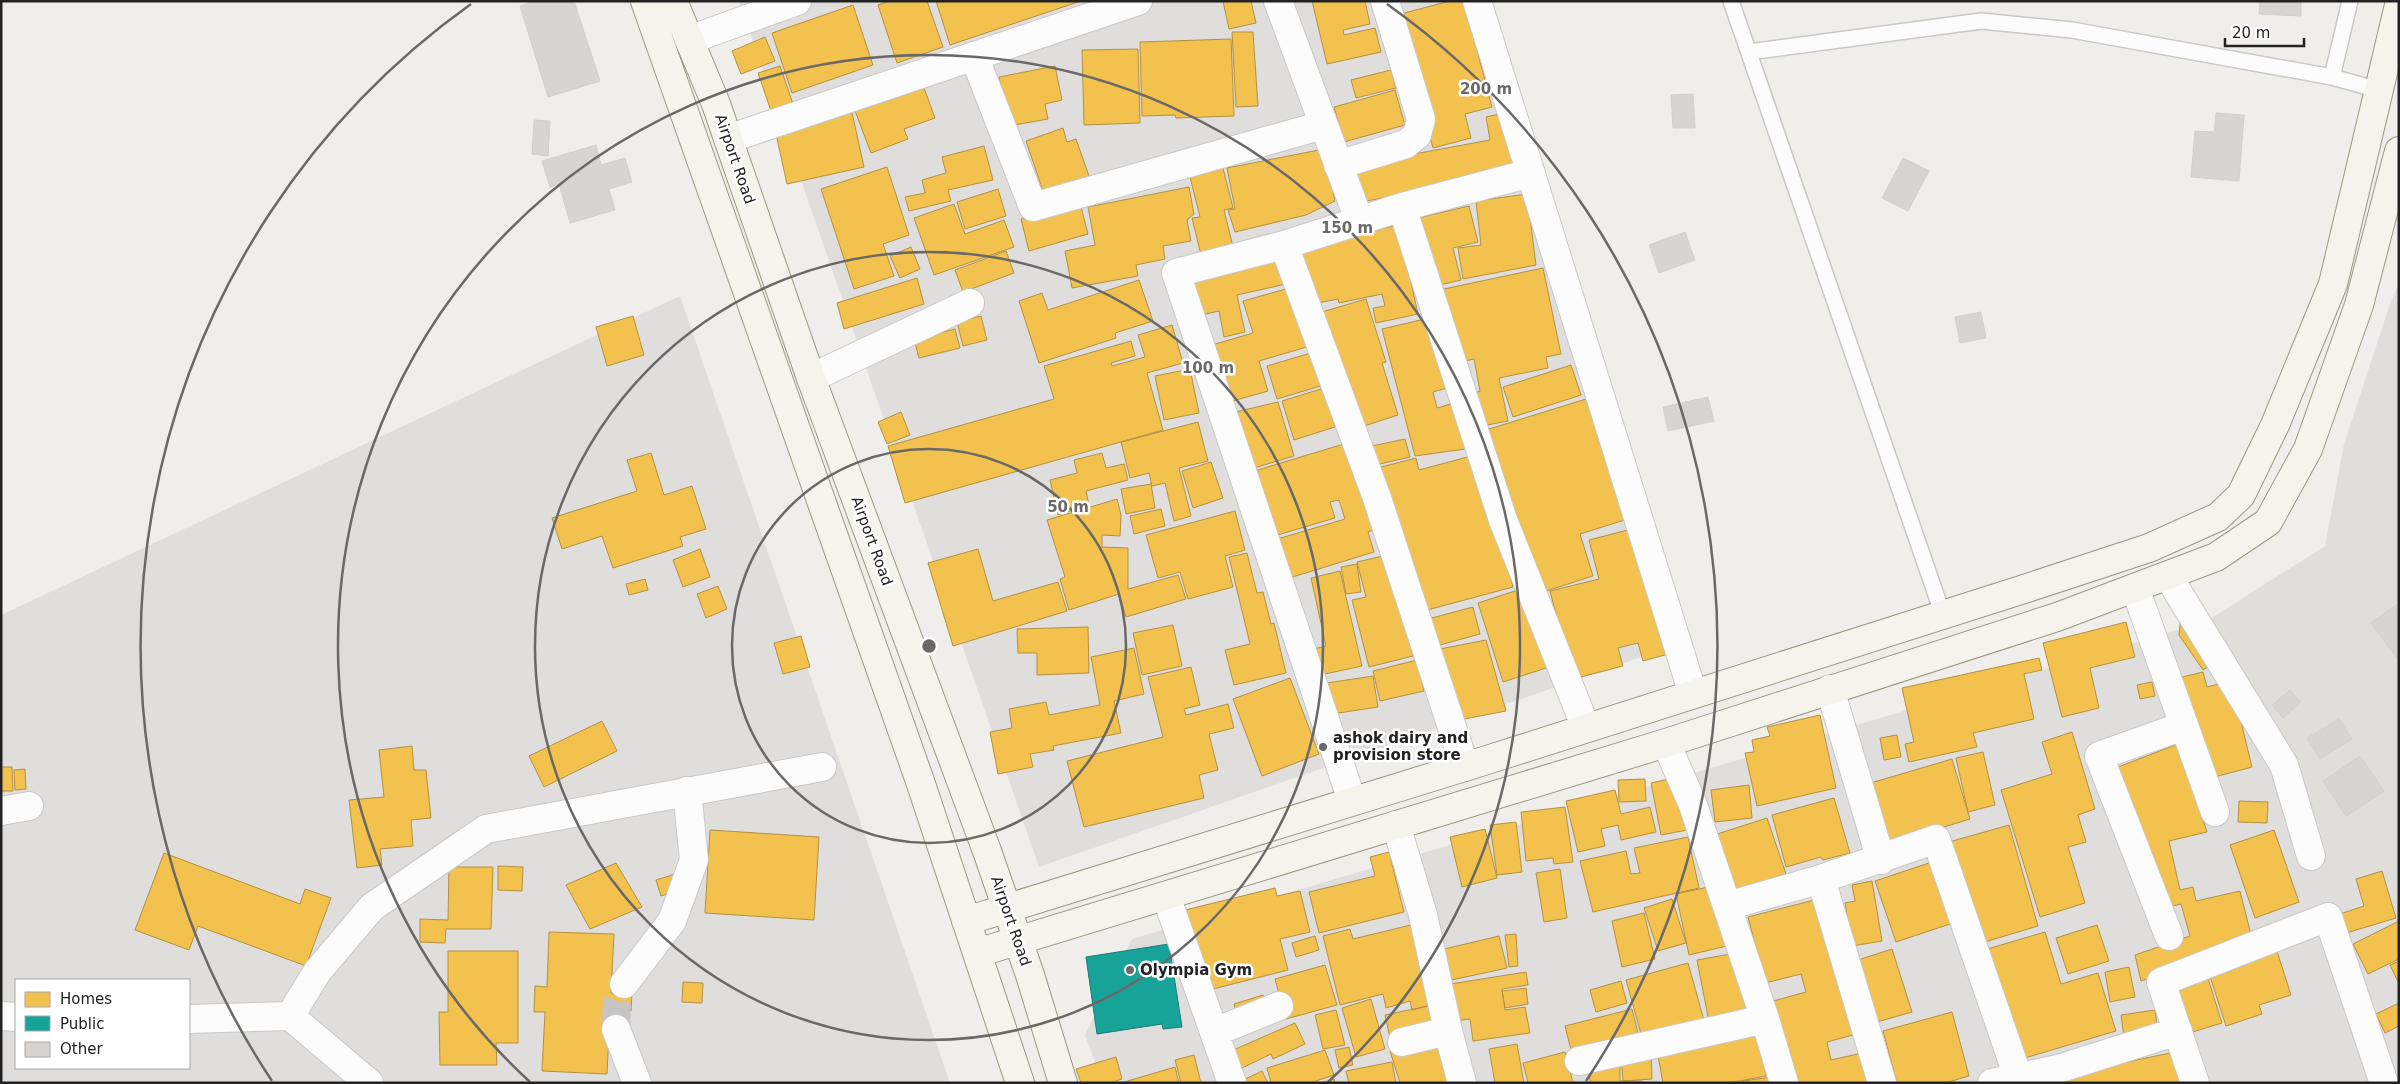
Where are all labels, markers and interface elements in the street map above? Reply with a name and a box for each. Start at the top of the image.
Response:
scale bar [2225,15,2304,47]
text: 20 m [2232,24,2270,42]
text: 200 m [1460,80,1512,98]
street label: Airport Road [711,112,759,206]
text: 150 m [1321,219,1373,237]
text: 100 m [1182,359,1234,377]
street label: Airport Road [848,494,896,588]
text: 50 m [1047,498,1089,516]
centre of rings [920,637,938,655]
place label: ashok dairy and provision store [1333,729,1468,764]
marker: ashok dairy and provision store [1317,741,1329,753]
street label: Airport Road [987,874,1035,968]
place label: Olympia Gym [1140,961,1252,979]
marker: Olympia Gym [1124,964,1136,976]
legend [15,979,190,1069]
text: Homes [60,990,112,1008]
text: Public [60,1015,104,1033]
text: Other [60,1040,103,1058]

